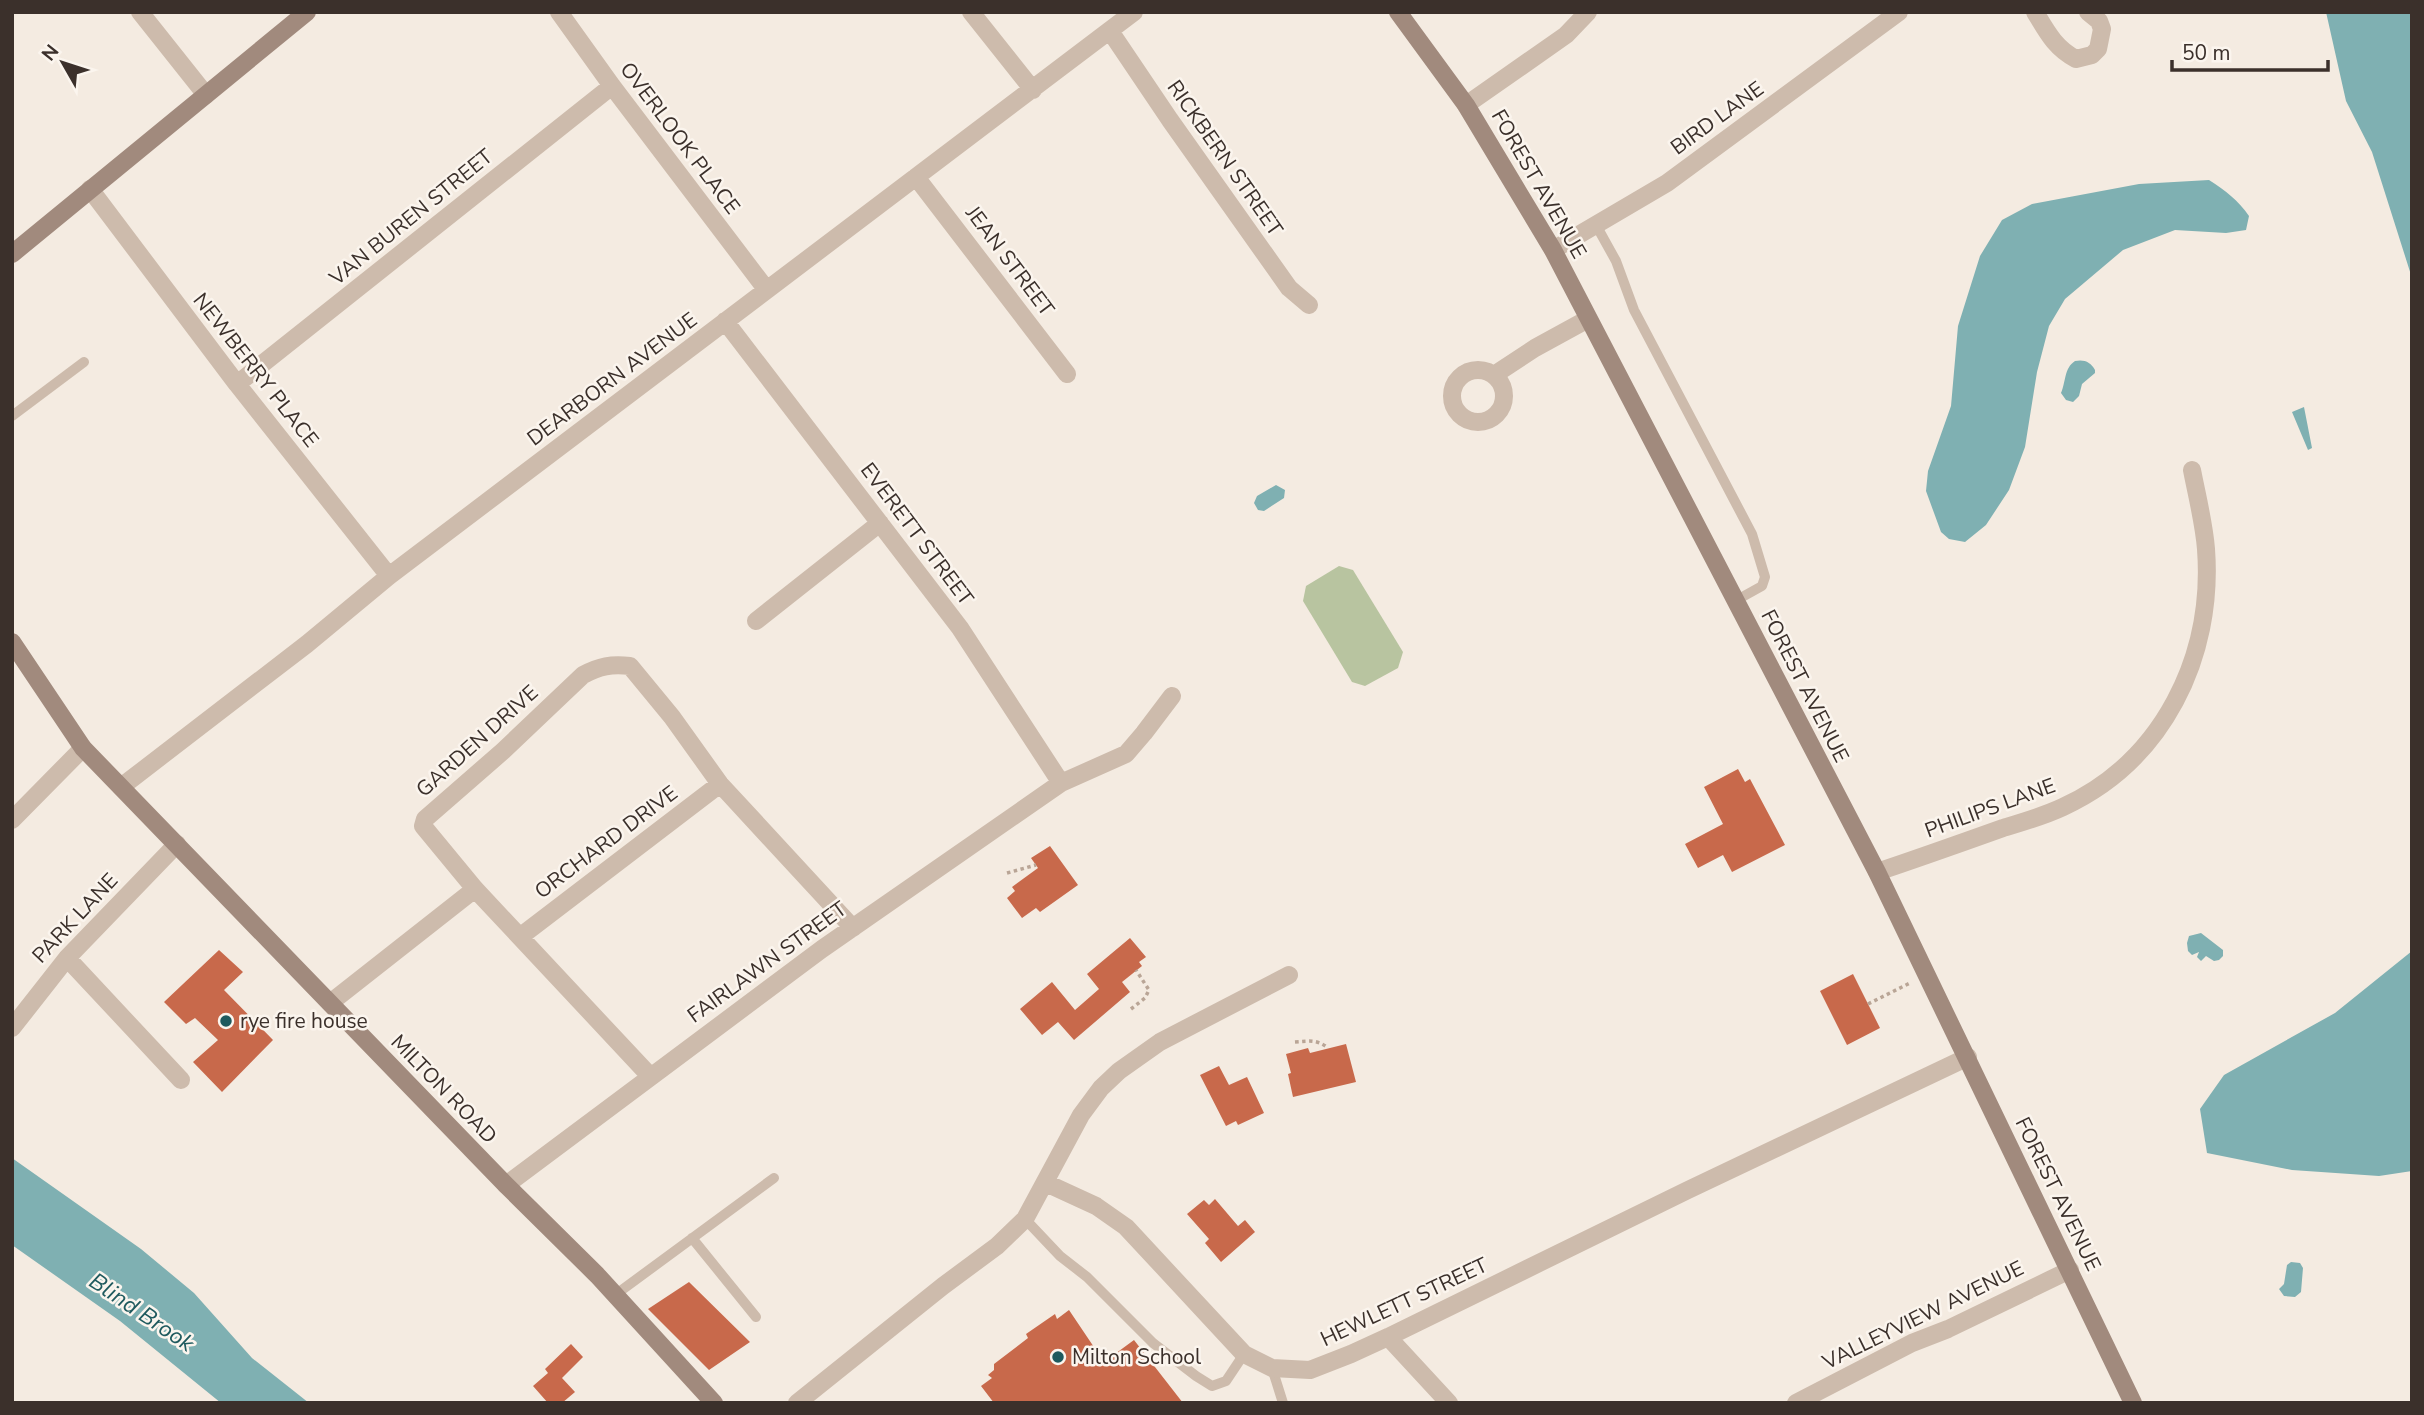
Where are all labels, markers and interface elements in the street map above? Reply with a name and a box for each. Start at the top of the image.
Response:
north arrow [28,28,98,98]
scale bar [2172,28,2328,72]
text: N [36,39,65,67]
text: 50 m [2182,39,2231,67]
street label: OVERLOOK PLACE [614,56,746,220]
street label: RICKBERN STREET [1161,74,1290,242]
street label: BIRD LANE [1665,75,1769,161]
street label: FOREST AVENUE [1485,104,1593,264]
street label: VAN BUREN STREET [323,142,499,292]
street label: JEAN STREET [959,199,1061,322]
street label: NEWBERRY PLACE [187,287,325,453]
street label: DEARBORN AVENUE [521,306,703,452]
street label: EVERETT STREET [854,457,980,611]
street label: FOREST AVENUE [1754,605,1856,767]
street label: GARDEN DRIVE [410,679,544,803]
street label: PHILIPS LANE [1921,771,2059,845]
street label: ORCHARD DRIVE [529,779,683,905]
street label: PARK LANE [26,867,124,969]
street label: FAIRLAWN STREET [682,895,853,1029]
place label: rye fire house [240,1007,368,1035]
marker: rye fire house [218,1013,234,1029]
street label: MILTON ROAD [385,1028,503,1150]
street label: FOREST AVENUE [2009,1112,2107,1276]
street label: HEWLETT STREET [1316,1251,1493,1353]
street label: VALLEYVIEW AVENUE [1817,1254,2028,1376]
water label: Blind Brook [83,1266,201,1359]
place label: Milton School [1072,1343,1202,1371]
marker: Milton School [1050,1349,1066,1365]

